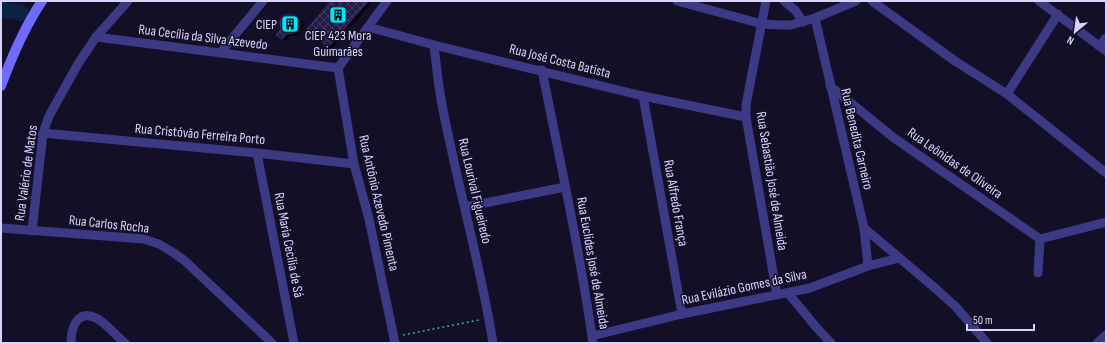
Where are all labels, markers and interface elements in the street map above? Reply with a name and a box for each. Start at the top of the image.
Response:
building icon: CIEP 423 Mora Guimarães [328,5,348,25]
north arrow [1055,12,1095,52]
building icon: CIEP [280,14,300,34]
place label: CIEP [256,16,277,33]
street label: Rua Cecília da Silva Azevedo [137,21,269,53]
place label: CIEP 423 Mora Guimarães [305,27,371,60]
text: N [1065,33,1076,47]
street label: Rua José Costa Batista [508,40,612,82]
street label: Rua Benedita Carneiro [837,87,877,191]
street label: Rua Sebastião José de Almeida [753,110,791,252]
street label: Rua Cristóvão Ferreira Porto [134,120,266,148]
street label: Rua Valério de Matos [11,124,41,222]
street label: Rua Leônidas de Oliveira [904,124,1006,202]
street label: Rua Antônio Azevedo Pimenta [355,133,403,273]
street label: Rua Lourival Figueiredo [455,137,495,245]
street label: Rua Alfredo França [660,159,692,247]
street label: Rua Maria Cecília de Sá [270,191,308,299]
street label: Rua Euclides José de Almeida [573,196,613,330]
street label: Rua Carlos Rocha [68,211,150,237]
street label: Rua Evilázio Gomes da Silva [680,265,808,309]
scale bar [967,306,1034,332]
text: 50 m [973,313,993,328]

